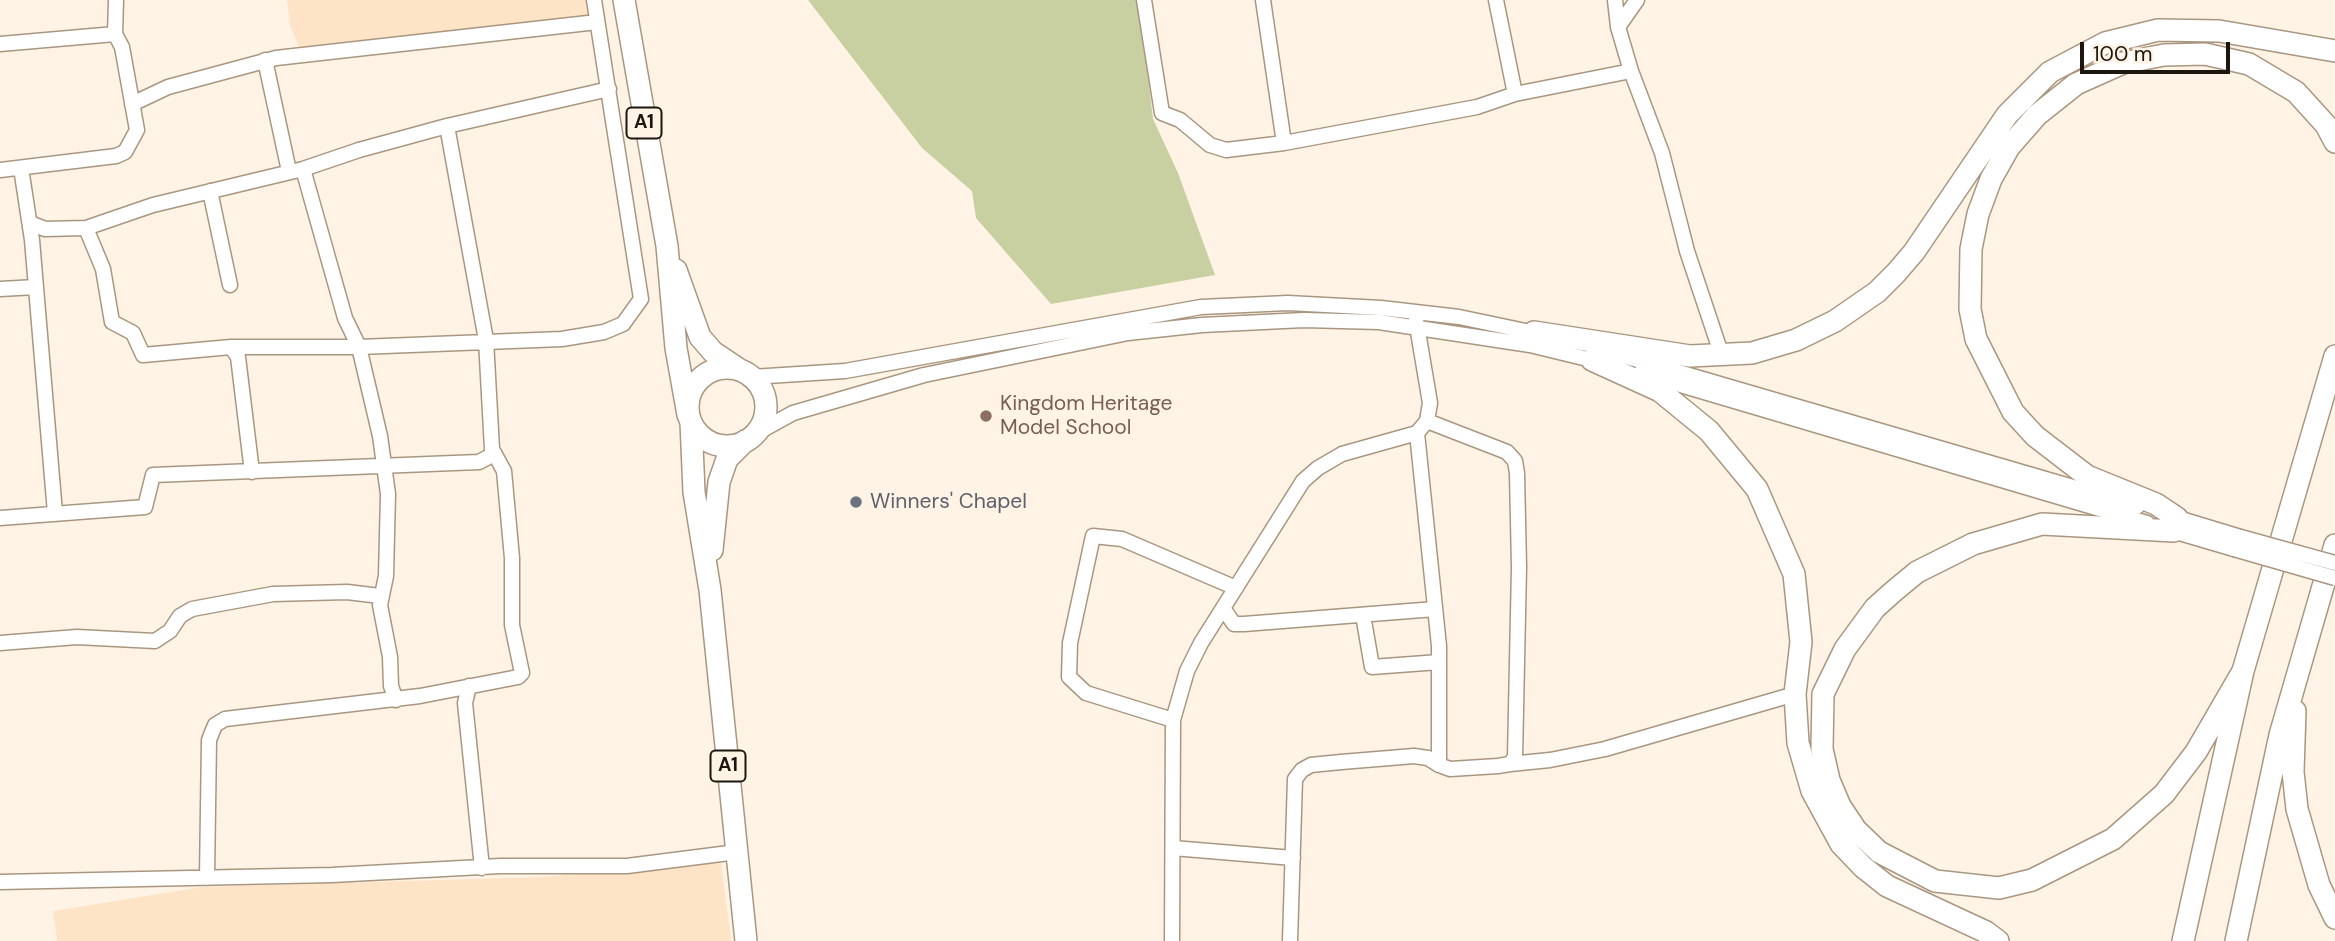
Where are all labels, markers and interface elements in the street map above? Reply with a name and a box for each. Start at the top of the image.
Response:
scale bar [2083,28,2234,72]
text: 100 m [2093,40,2153,68]
road number: A1 [626,108,662,139]
place label: Kingdom Heritage Model School [1000,391,1172,441]
marker: Kingdom Heritage Model School [978,408,994,424]
place label: Winners' Chapel [870,489,1027,515]
marker: Winners' Chapel [848,494,864,510]
road number: A1 [710,750,746,782]

